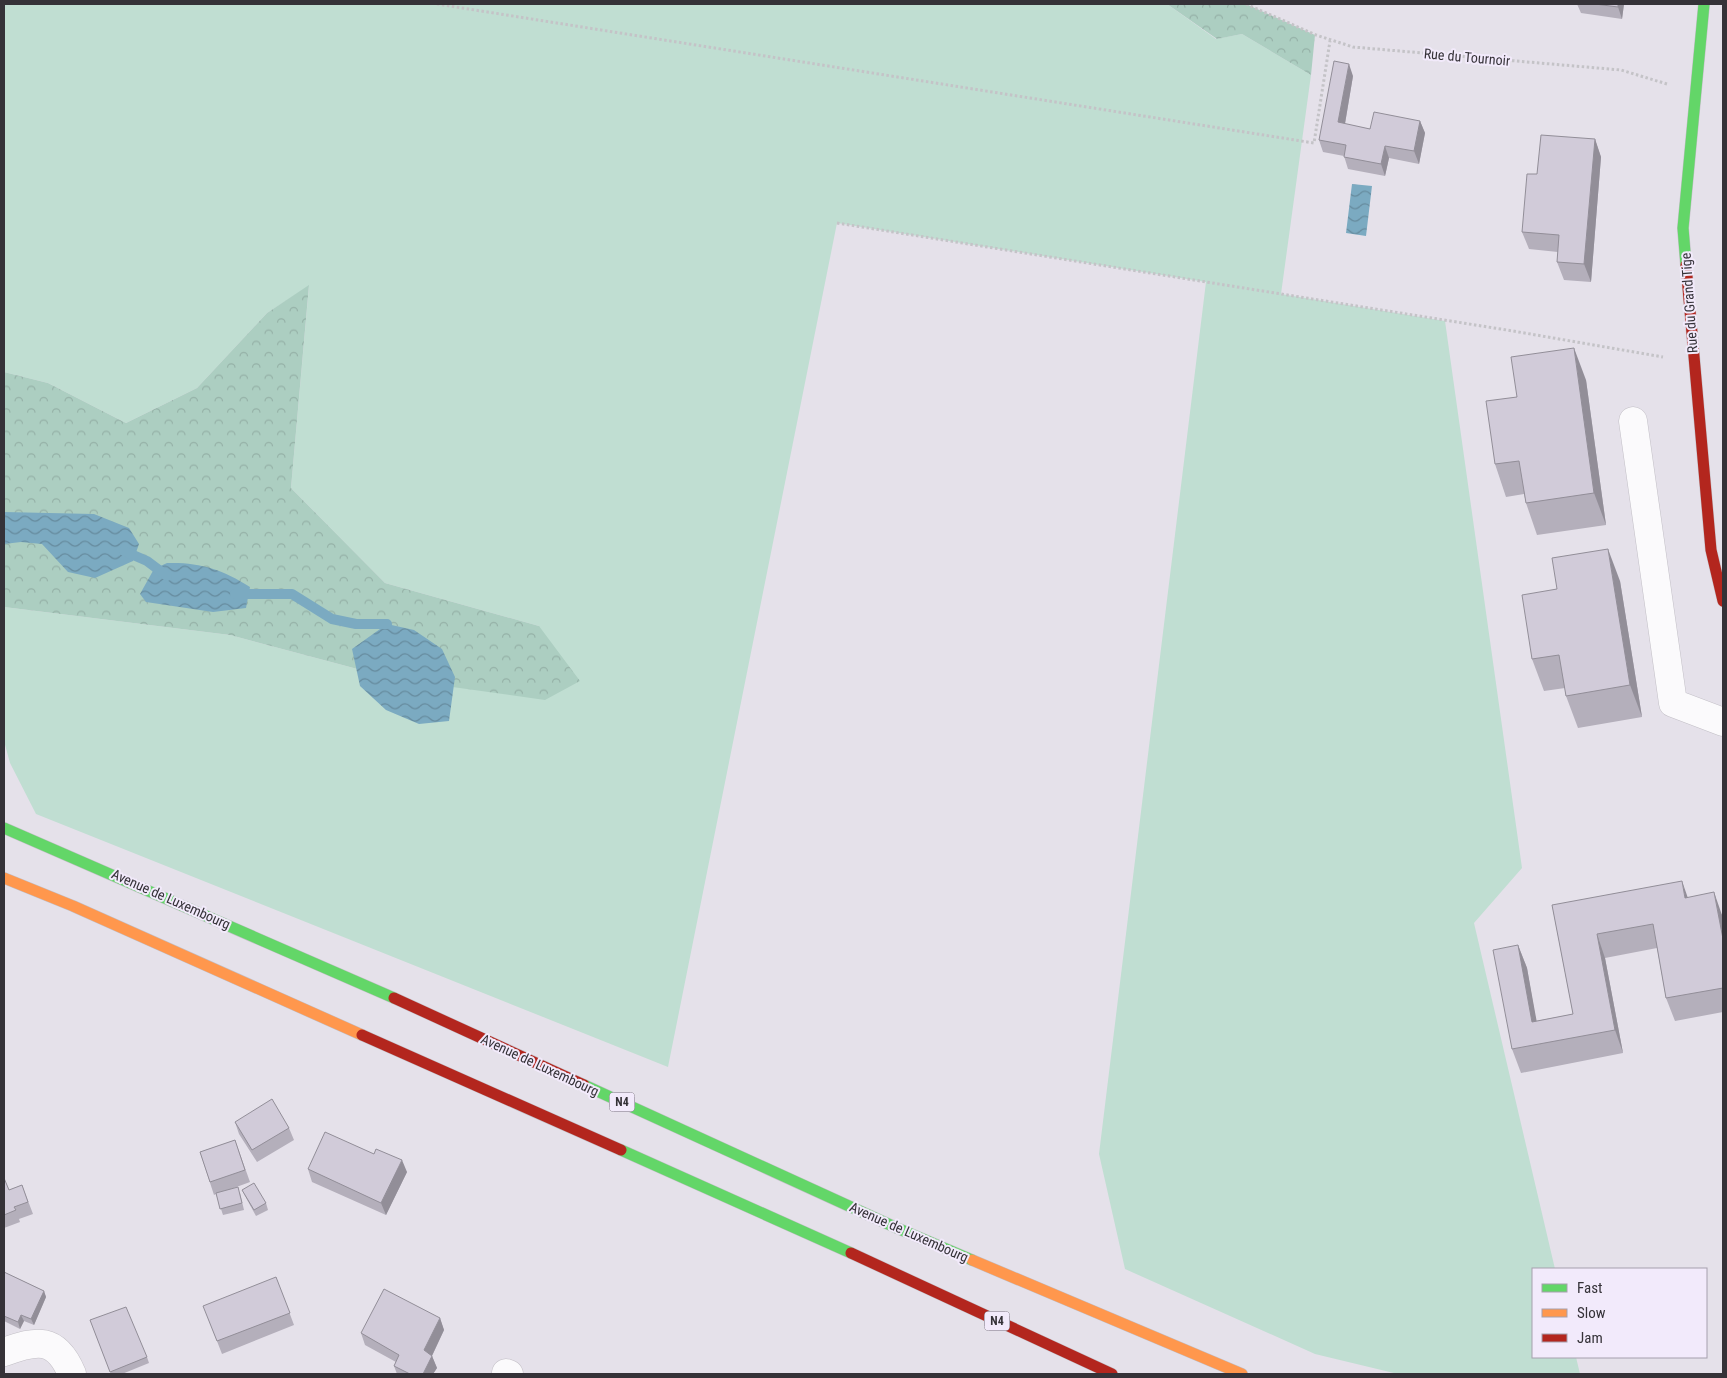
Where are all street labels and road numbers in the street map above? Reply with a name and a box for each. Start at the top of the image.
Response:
street label: Rue du Tournoir [1423,45,1511,69]
street label: Rue du Grand Tige [1677,252,1700,354]
street label: Avenue de Luxembourg [109,866,233,932]
street label: Avenue de Luxembourg [479,1031,601,1099]
road number: N4 [610,1092,634,1112]
street label: Avenue de Luxembourg [847,1199,971,1265]
road number: N4 [984,1312,1010,1330]

